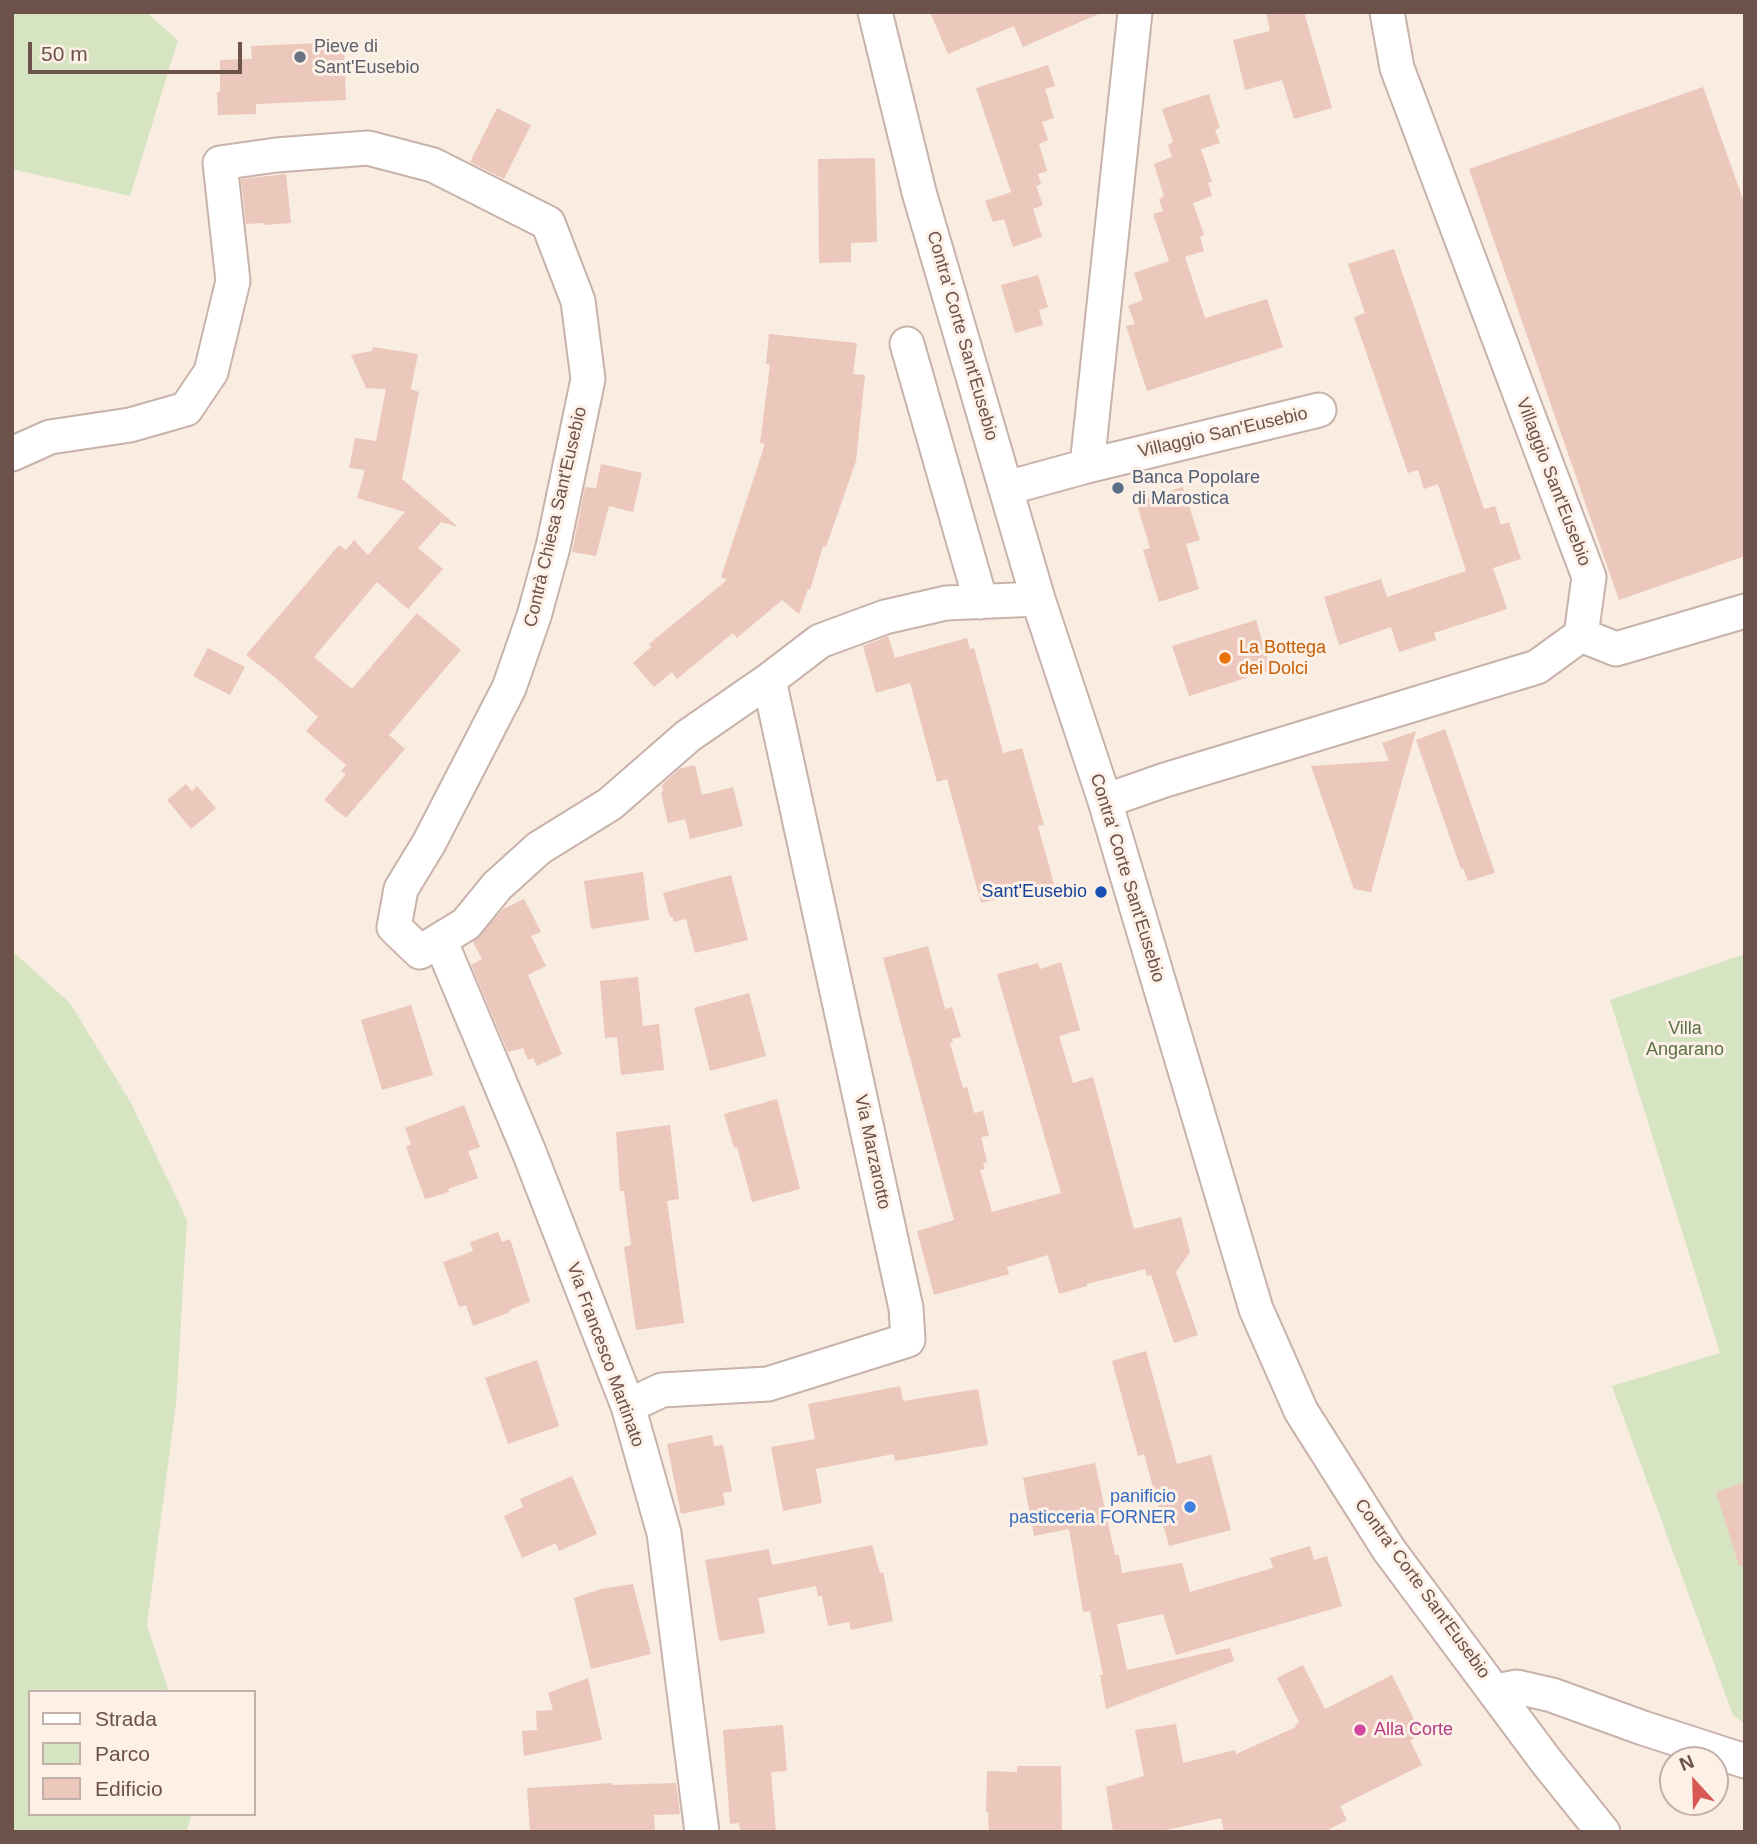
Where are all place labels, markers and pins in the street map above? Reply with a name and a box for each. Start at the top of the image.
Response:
place label: Pieve di Sant'Eusebio [314,36,420,78]
marker: Pieve di Sant'Eusebio [292,49,308,65]
place label: Banca Popolare di Marostica [1132,467,1260,510]
marker: Banca Popolare di Marostica [1110,480,1126,496]
place label: La Bottega dei Dolci [1239,637,1326,680]
marker: La Bottega dei Dolci [1217,650,1233,666]
place label: Sant'Eusebio [981,881,1087,903]
marker: Sant'Eusebio [1093,884,1109,900]
place label: panificio pasticceria FORNER [1009,1486,1176,1528]
marker: panificio pasticceria FORNER [1182,1499,1198,1515]
place label: Alla Corte [1374,1719,1453,1741]
marker: Alla Corte [1352,1722,1368,1738]

